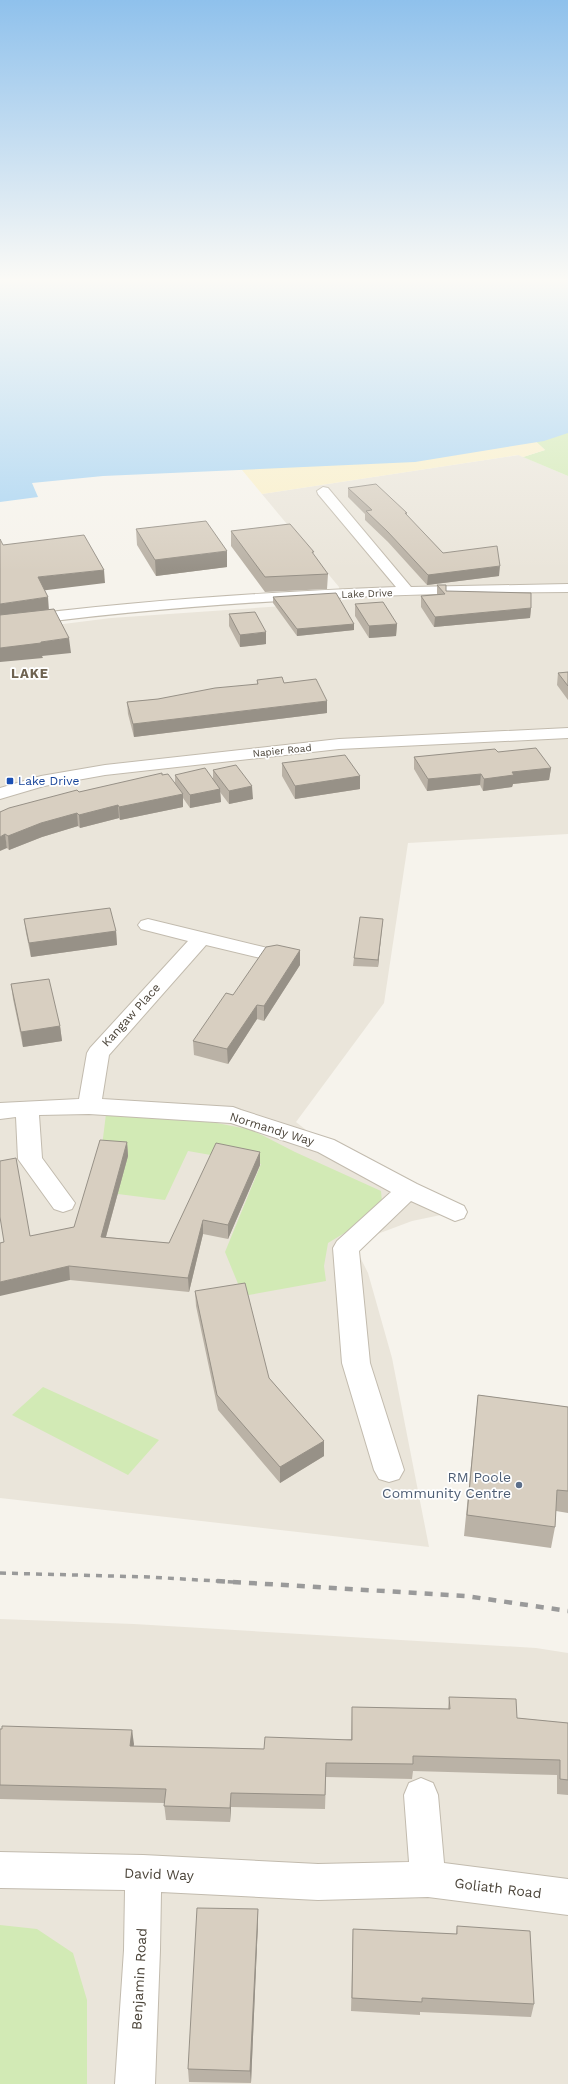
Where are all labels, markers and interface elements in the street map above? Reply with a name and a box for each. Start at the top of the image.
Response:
street label: Lake Drive [341,587,393,600]
district label: LAKE [11,666,49,681]
street label: Napier Road [252,742,312,759]
place label: Lake Drive [18,774,79,788]
marker: Lake Drive [5,776,15,786]
street label: Kangaw Place [99,980,163,1050]
street label: Normandy Way [228,1110,317,1149]
place label: RM Poole Community Centre [382,1469,511,1501]
marker: RM Poole Community Centre [514,1480,524,1490]
street label: David Way [124,1865,195,1883]
street label: Goliath Road [454,1875,542,1901]
street label: Benjamin Road [128,1928,150,2030]

